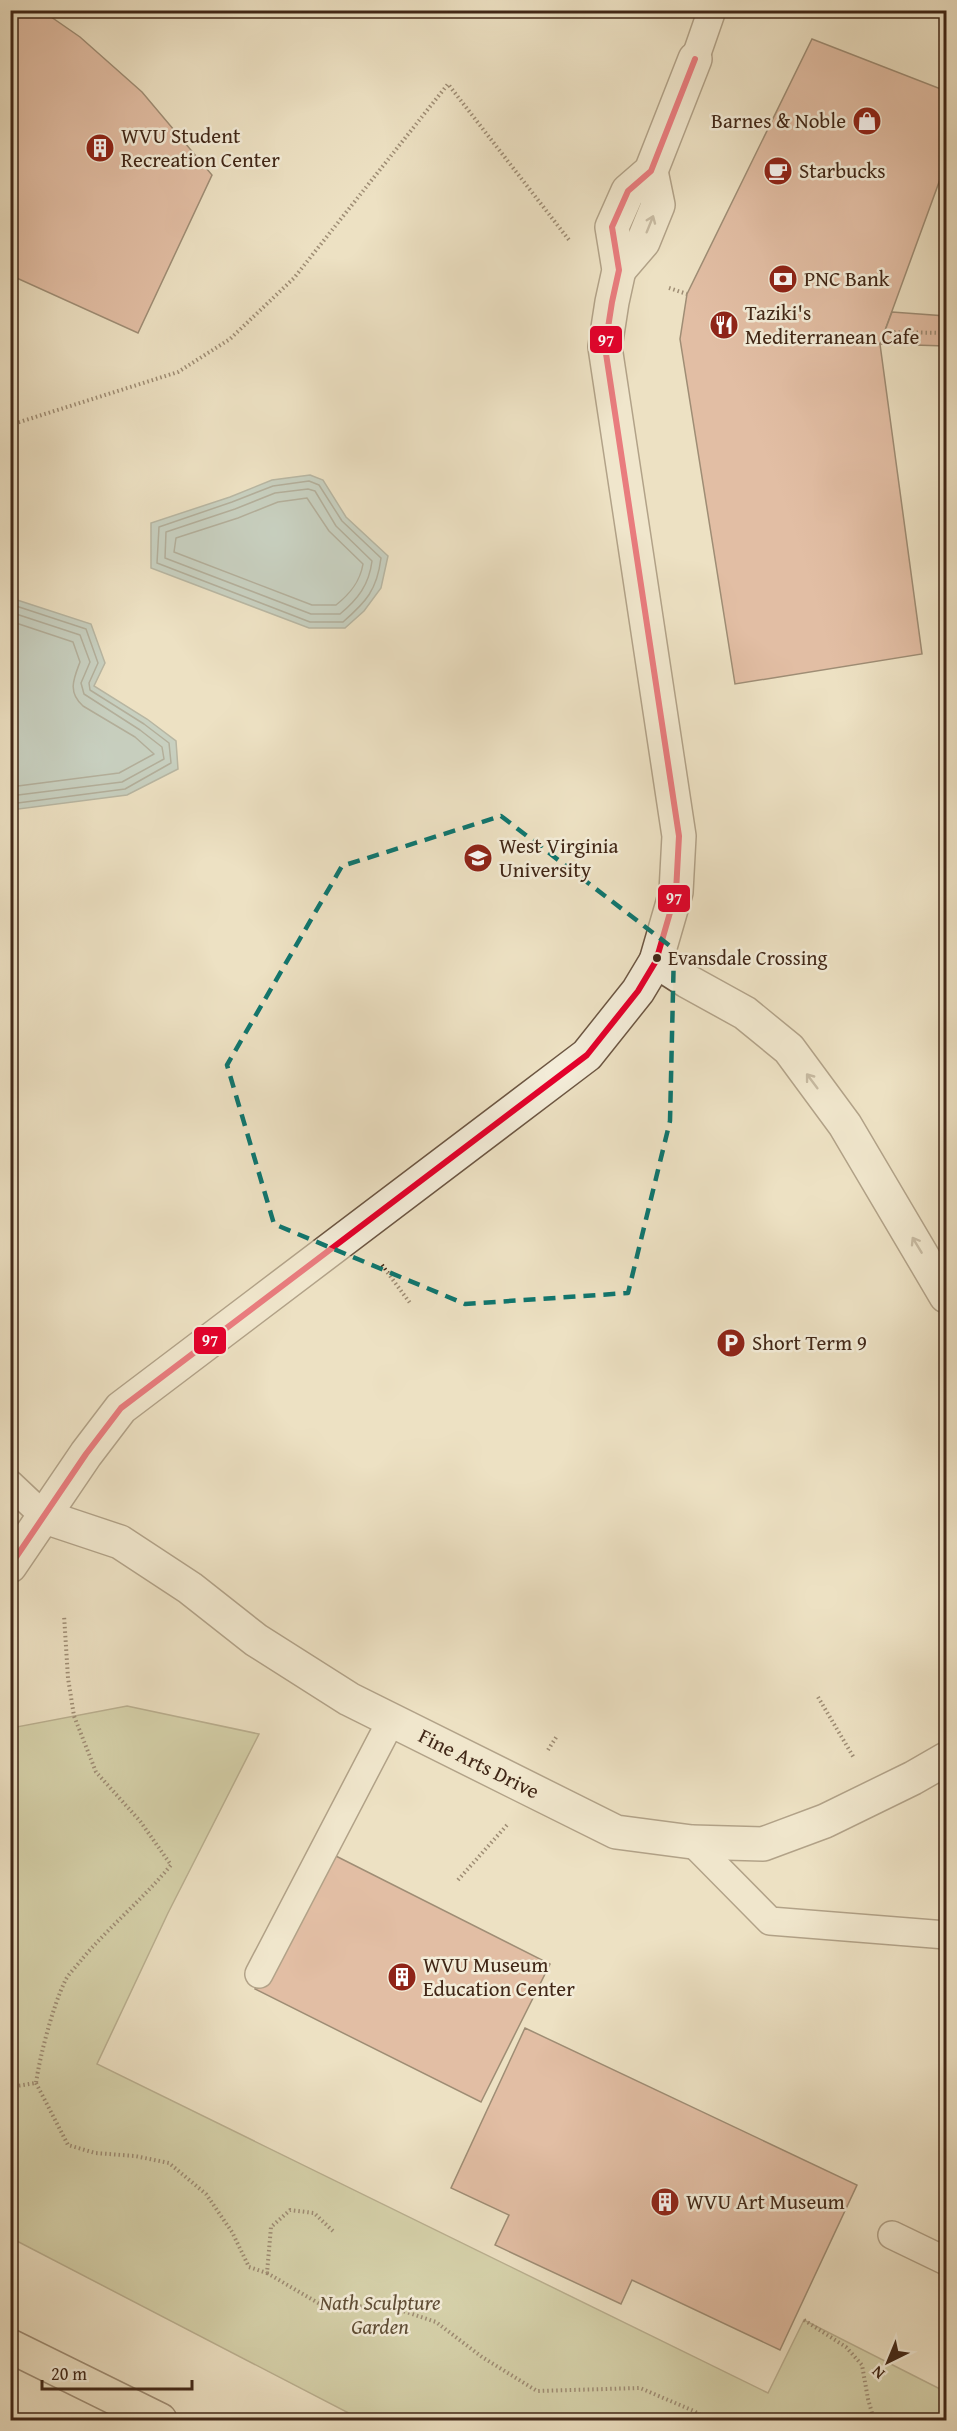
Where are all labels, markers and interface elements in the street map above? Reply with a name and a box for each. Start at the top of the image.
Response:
place label: Barnes & Noble [711,105,846,136]
shop icon: Barnes & Noble [851,105,883,137]
place label: WVU Student Recreation Center [121,120,280,175]
building icon: WVU Student Recreation Center [84,132,116,164]
cafe icon: Starbucks [762,155,794,187]
place label: Starbucks [799,155,885,186]
one-way arrow [645,216,656,234]
bank icon: PNC Bank [767,263,799,295]
place label: PNC Bank [804,263,890,294]
place label: Taziki's Mediterranean Cafe [745,297,920,352]
restaurant icon: Taziki's Mediterranean Cafe [708,309,740,341]
line badge: 97 [589,325,623,354]
text: 97 [598,328,614,352]
place label: West Virginia University [499,830,619,885]
school or university icon: West Virginia University [462,842,494,874]
line badge: 97 [657,884,691,913]
text: 97 [666,886,682,910]
place label: Evansdale Crossing [668,943,828,972]
marker: Evansdale Crossing [651,952,663,964]
one-way arrow [806,1073,819,1089]
one-way arrow [910,1237,922,1254]
line badge: 97 [193,1326,227,1355]
parking icon: Short Term 9 [715,1327,747,1359]
place label: Short Term 9 [752,1327,867,1358]
text: 97 [202,1328,218,1352]
street label: Fine Arts Drive [413,1720,545,1806]
place label: WVU Museum Education Center [423,1949,575,2004]
building icon: WVU Museum Education Center [386,1961,418,1993]
building icon: WVU Art Museum [649,2186,681,2218]
place label: WVU Art Museum [686,2186,845,2217]
park label: Nath Sculpture Garden [318,2287,441,2342]
north arrow [858,2332,918,2392]
scale bar [42,2353,192,2391]
text: 20 m [51,2360,87,2387]
text: N [865,2360,890,2385]

